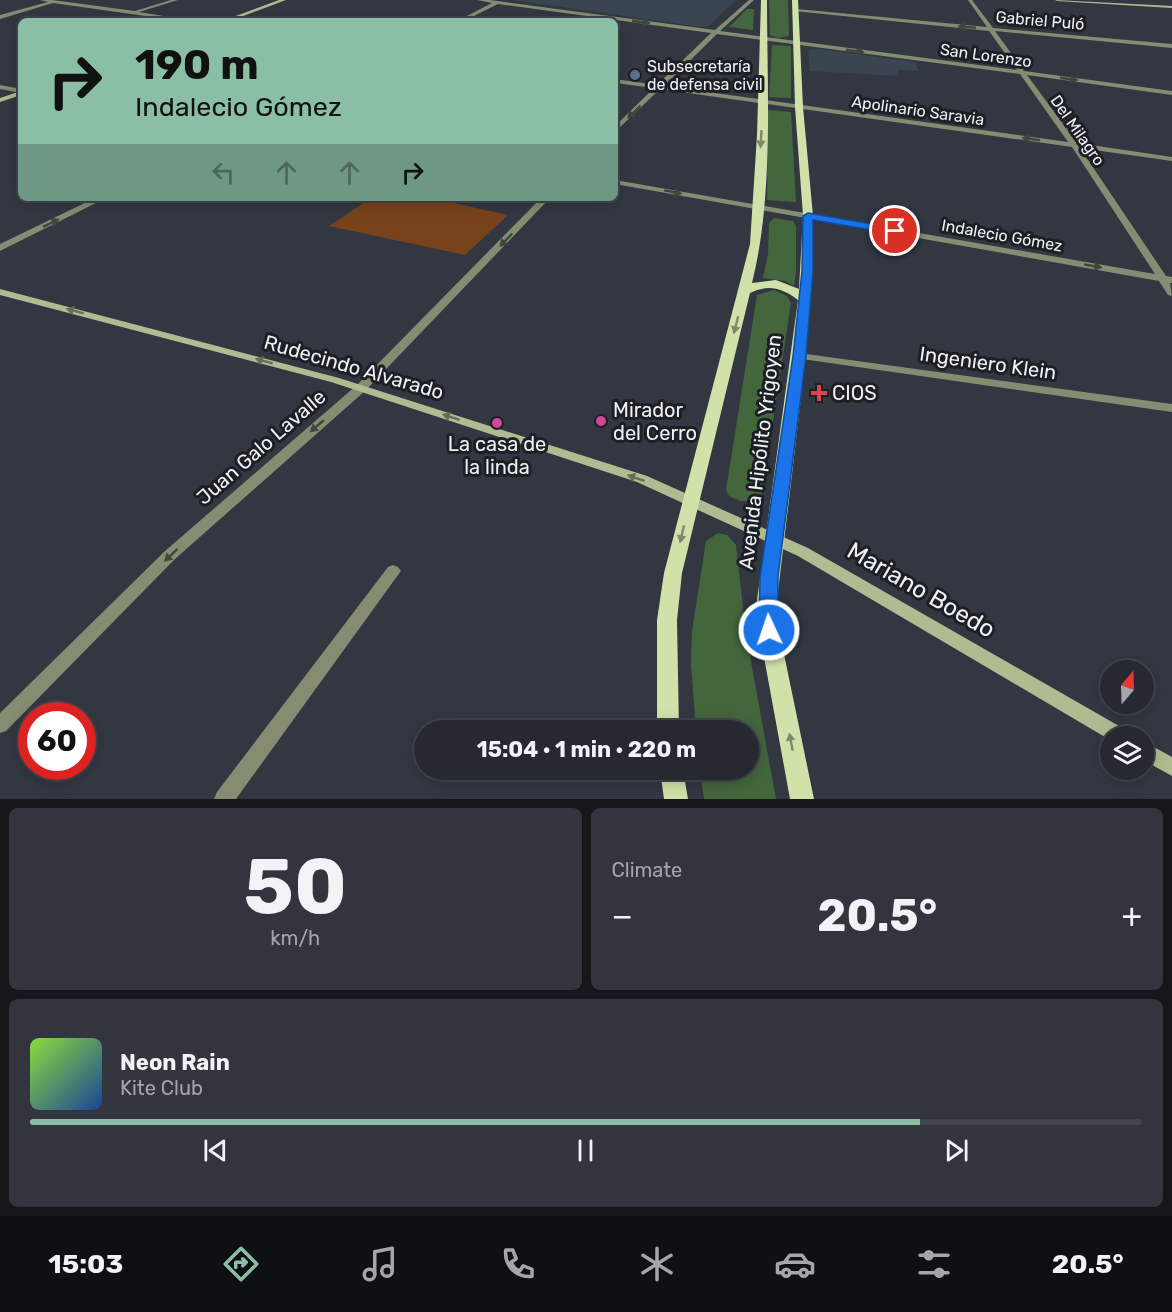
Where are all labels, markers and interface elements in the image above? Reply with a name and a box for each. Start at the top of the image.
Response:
street label: Gabriel Puló [995,7,1085,34]
one-way arrow [632,18,651,27]
one-way arrow [958,22,977,32]
text: 190 m [135,40,259,90]
street label: San Lorenzo [939,40,1033,71]
icon: right [36,42,114,120]
one-way arrow [845,46,864,55]
place label: Subsecretaría de defensa civil [647,57,763,94]
marker: Subsecretaría de defensa civil [628,68,642,82]
one-way arrow [1059,75,1078,84]
text: Indalecio Gómez [135,91,342,123]
street label: Del Milagro [1046,91,1109,169]
street label: Apolinario Saravia [850,92,985,129]
one-way arrow [627,105,641,119]
one-way arrow [757,129,766,148]
one-way arrow [1021,135,1040,144]
icon: left [207,156,240,189]
icon: ahead [270,156,303,189]
icon: ahead [333,156,366,189]
icon: right [396,156,429,189]
one-way arrow [663,188,682,197]
pin [869,205,920,256]
icon: arrive [878,214,911,247]
street label: Indalecio Gómez [940,216,1064,255]
one-way arrow [43,218,60,227]
one-way arrow [499,232,513,246]
one-way arrow [1084,262,1103,271]
one-way arrow [66,306,85,316]
one-way arrow [730,316,740,334]
street label: Rudecindo Alvarado [261,330,447,404]
street label: Avenida Hipólito Yrigoyen [734,333,786,571]
street label: Ingeniero Klein [918,342,1058,384]
one-way arrow [255,356,273,365]
place label: CIOS [832,381,877,405]
street label: Juan Galo Lavalle [191,384,331,510]
marker: CIOS [810,384,828,402]
place label: Mirador del Cerro [613,398,697,445]
one-way arrow [442,411,460,421]
marker: Mirador del Cerro [594,414,608,428]
marker: La casa de la linda [490,416,504,430]
one-way arrow [310,419,325,432]
place label: La casa de la linda [448,432,546,479]
one-way arrow [627,472,645,482]
one-way arrow [676,525,686,543]
street label: Mariano Boedo [842,536,1000,644]
one-way arrow [163,548,178,562]
position arrow [737,598,801,662]
north arrow [1100,660,1154,714]
map controls [1100,660,1154,780]
speed limit sign: 60 [18,702,96,780]
button: layers [1100,726,1154,780]
one-way arrow [786,732,795,751]
text: 15:04 · 1 min · 220 m [477,736,696,763]
text: 50 [244,840,347,933]
text: Climate [612,858,682,882]
text: 20.5° [817,889,937,942]
text: − [612,896,633,935]
text: + [1121,896,1142,935]
text: km/h [270,926,320,950]
text: Neon Rain [120,1049,230,1076]
text: Kite Club [120,1076,203,1100]
icon: previous [199,1134,232,1167]
icon: pause [569,1134,602,1167]
icon: next [940,1134,973,1167]
icon: directions [220,1243,262,1285]
icon: music [359,1243,401,1285]
icon: phone [497,1243,539,1285]
icon: climate [636,1243,678,1285]
icon: car [774,1243,816,1285]
icon: filters [913,1243,955,1285]
text: 15:03 [48,1248,123,1280]
text: 20.5° [1052,1248,1124,1280]

